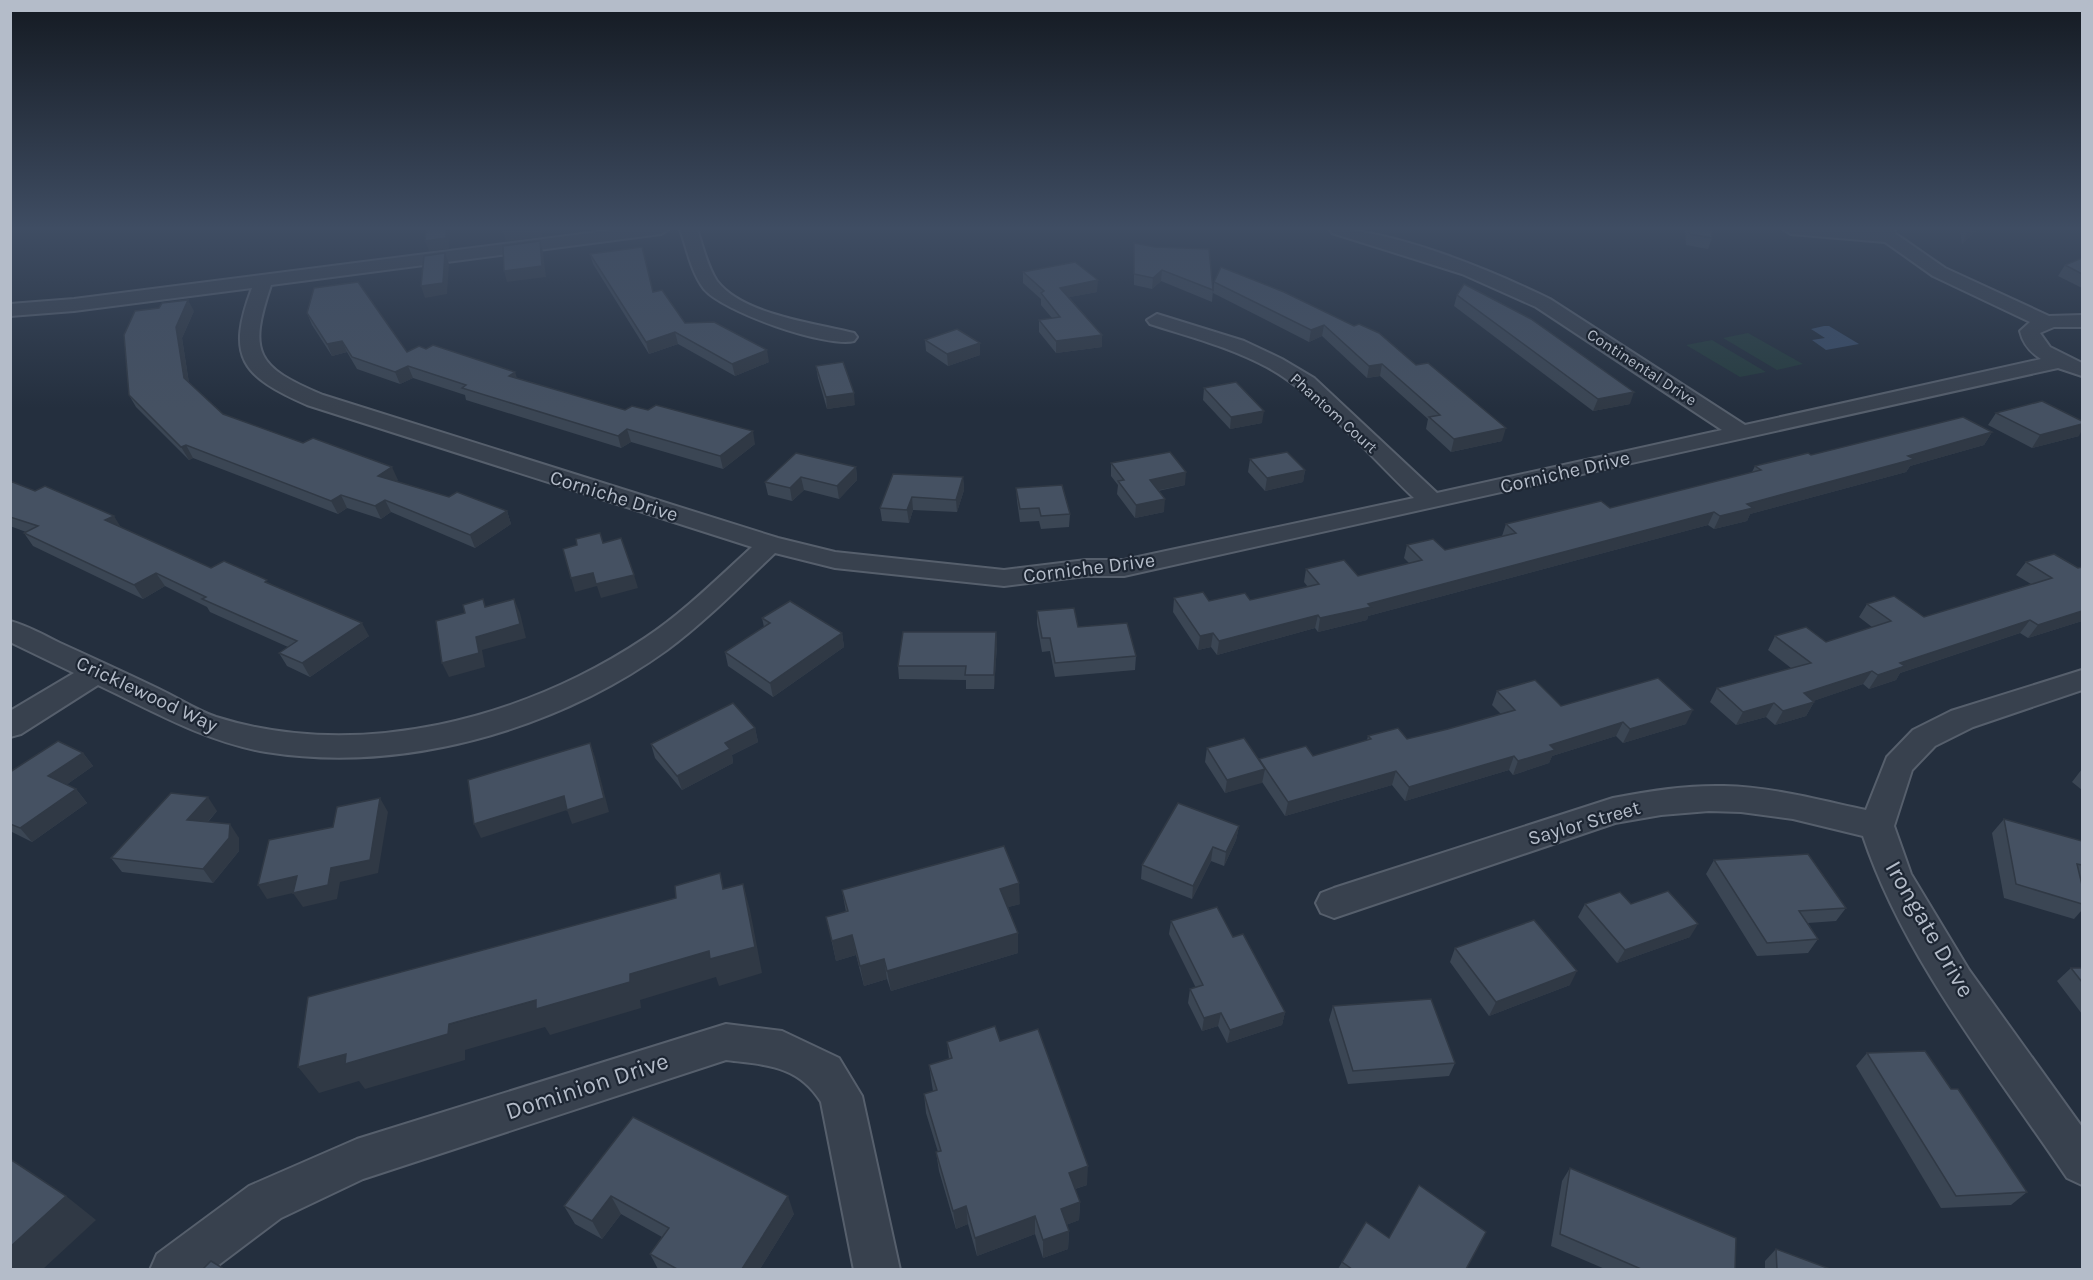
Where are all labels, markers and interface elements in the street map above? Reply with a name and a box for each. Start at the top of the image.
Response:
street label: Continental Drive [1584,324,1700,410]
street label: Phantom Court [1287,369,1381,457]
street label: Corniche Drive [1498,446,1632,498]
street label: Corniche Drive [547,466,681,526]
street label: Corniche Drive [1022,549,1156,587]
street label: Cricklewood Way [73,651,221,737]
street label: Saylor Street [1525,796,1643,850]
street label: Irongate Drive [1880,856,1980,1002]
street label: Dominion Drive [502,1046,672,1126]

